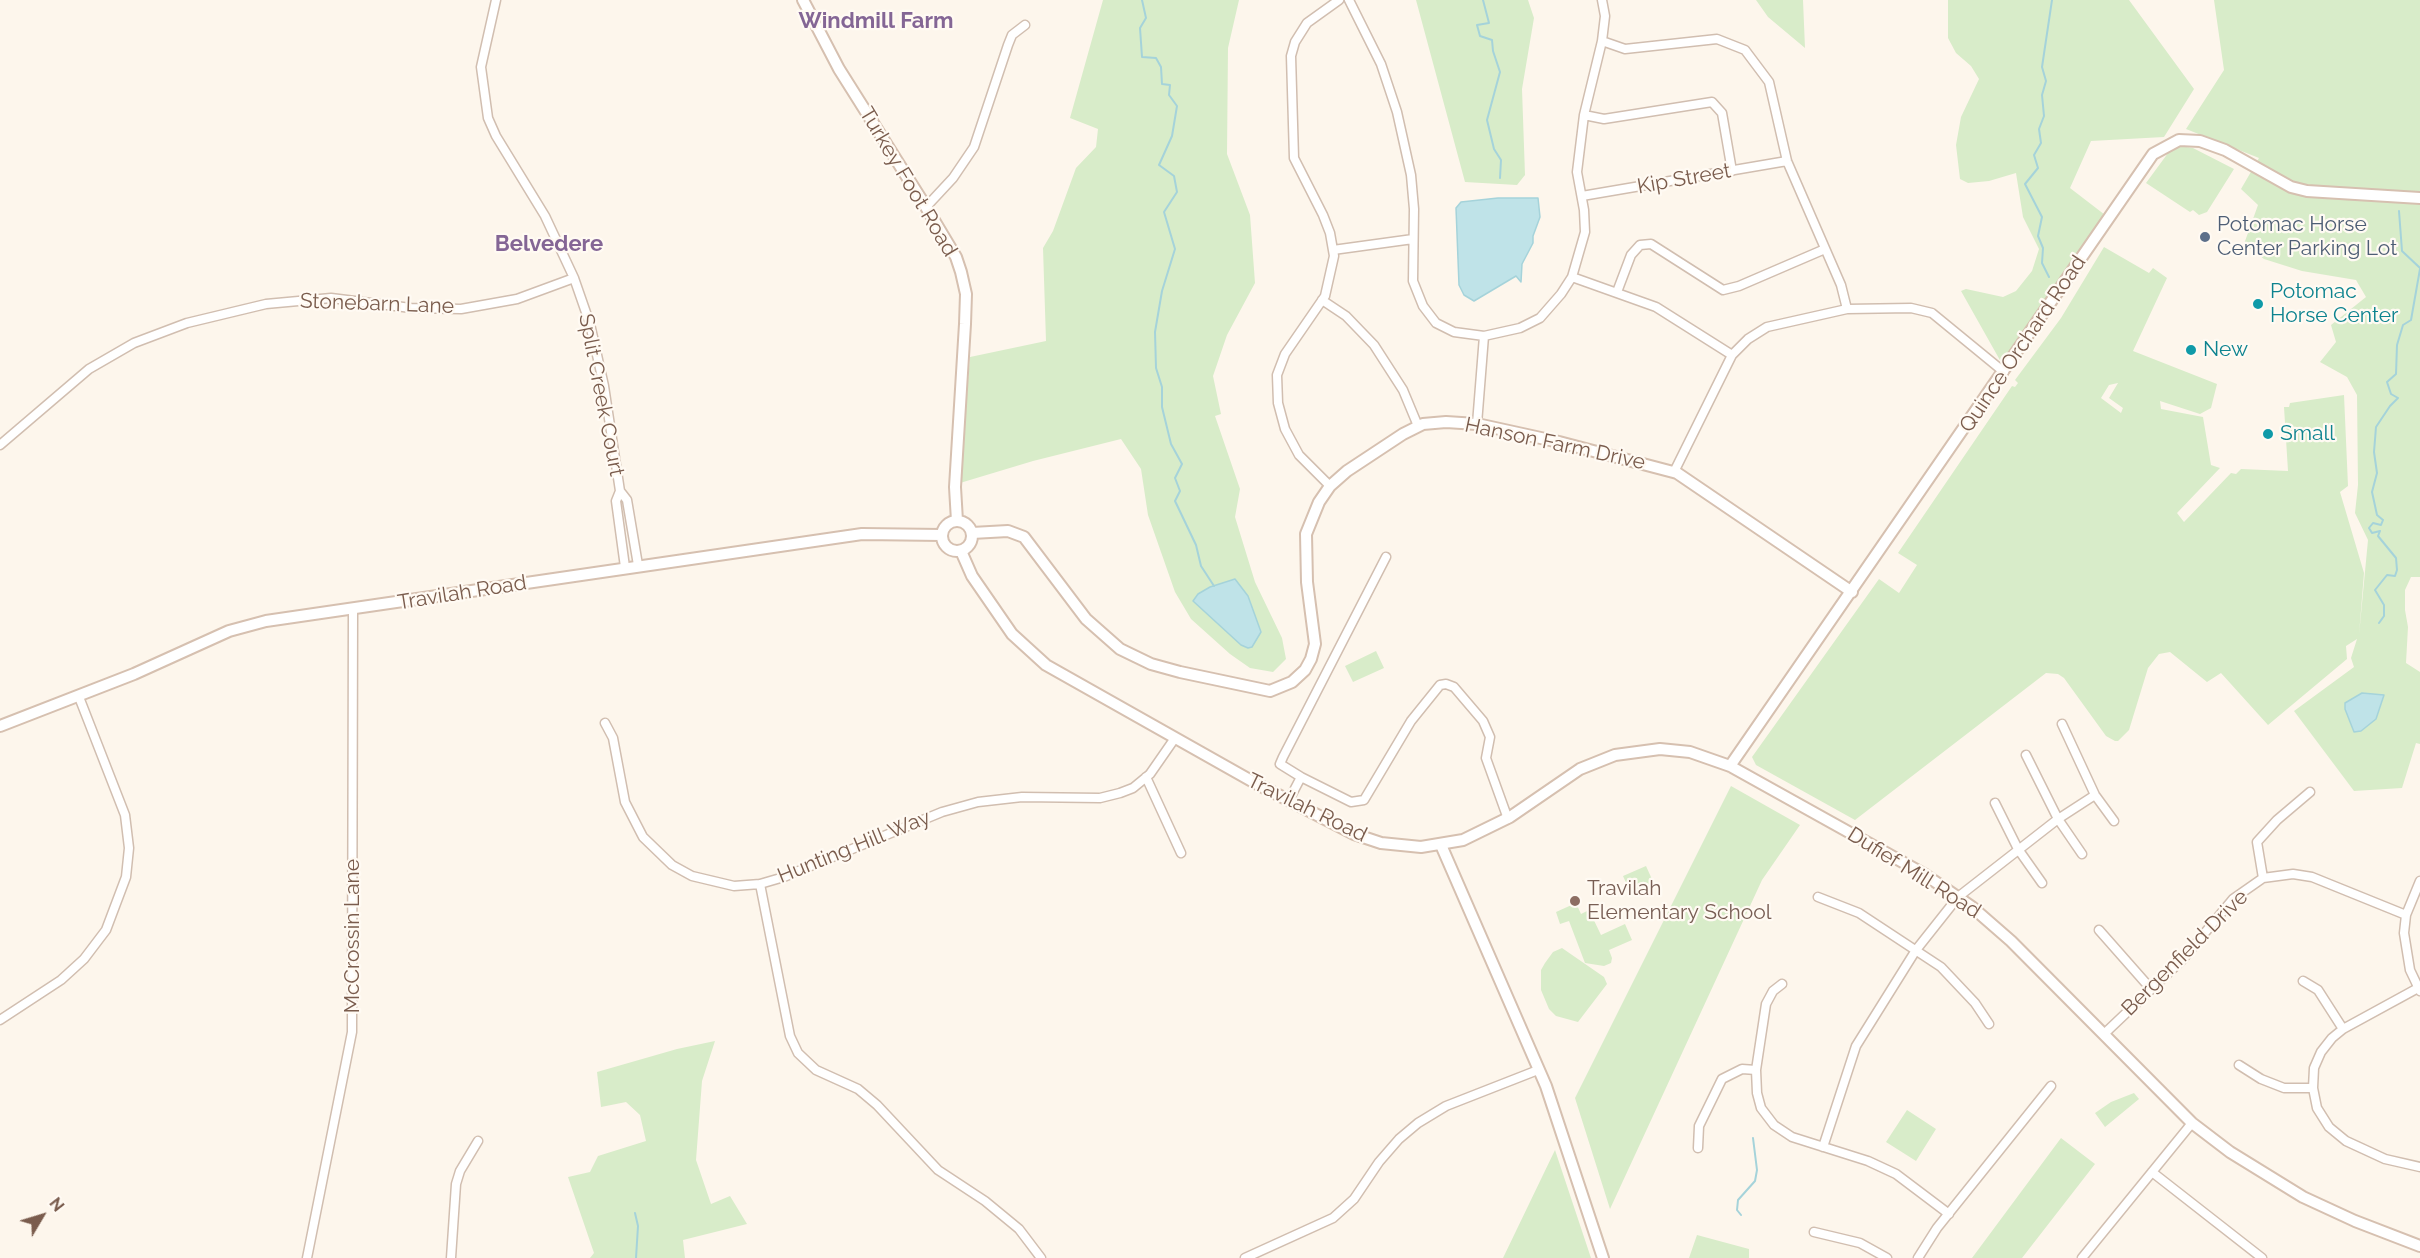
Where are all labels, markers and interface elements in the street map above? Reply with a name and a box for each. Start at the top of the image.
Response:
district label: Windmill Farm [799,8,953,34]
street label: Turkey Foot Road [854,103,962,261]
street label: Kip Street [1635,158,1733,200]
place label: Potomac Horse Center Parking Lot [2217,212,2397,262]
marker: Potomac Horse Center Parking Lot [2198,230,2212,244]
district label: Belvedere [495,231,603,257]
street label: Quince Orchard Road [1954,251,2092,437]
place label: Potomac Horse Center [2270,279,2398,329]
street label: Stonebarn Lane [300,289,454,319]
marker: Potomac Horse Center [2251,297,2265,311]
street label: Split Creek Court [573,312,629,478]
place label: New [2203,337,2248,363]
marker: New [2184,343,2198,357]
street label: Hanson Farm Drive [1462,413,1648,475]
place label: Small [2280,421,2335,447]
marker: Small [2261,427,2275,441]
street label: Travilah Road [396,570,528,616]
street label: Travilah Road [1243,768,1371,848]
street label: Hunting Hill Way [774,805,934,889]
street label: Dufief Mill Road [1843,822,1985,924]
street label: McCrossin Lane [340,859,366,1013]
place label: Travilah Elementary School [1587,876,1771,926]
street label: Bergenfield Drive [2117,885,2253,1021]
marker: Travilah Elementary School [1568,894,1582,908]
north arrow [12,1186,72,1246]
text: N [45,1194,68,1215]

